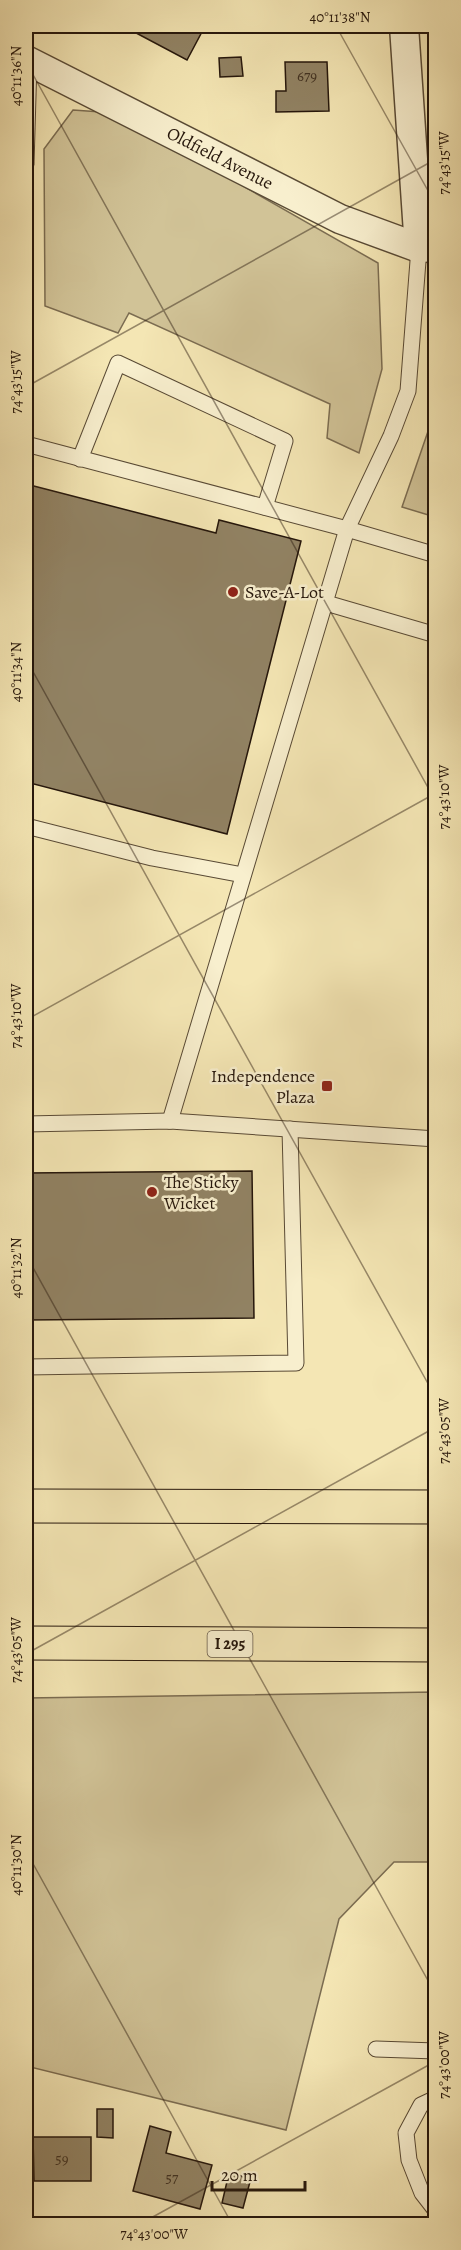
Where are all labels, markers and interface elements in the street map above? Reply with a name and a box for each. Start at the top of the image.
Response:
text: 40°11'38"N [310,7,371,27]
text: 40°11'36"N [6,45,26,106]
house number: 679 [297,66,317,86]
street label: Oldfield Avenue [163,121,277,195]
text: 74°43'15"W [434,131,454,195]
text: 74°43'15"W [6,350,26,414]
place label: Save-A-Lot [245,580,324,604]
marker: Save-A-Lot [226,585,240,599]
text: 40°11'34"N [6,642,26,702]
text: 74°43'10"W [434,765,454,829]
text: 74°43'10"W [6,984,26,1048]
place label: Independence Plaza [211,1064,316,1109]
marker: Independence Plaza [320,1079,334,1093]
place label: The Sticky Wicket [163,1170,240,1215]
marker: The Sticky Wicket [145,1185,159,1199]
text: 40°11'32"N [6,1237,26,1298]
text: 74°43'05"W [434,1398,454,1464]
text: 74°43'05"W [6,1617,26,1683]
road number: I 295 [208,1631,252,1657]
text: 40°11'30"N [6,1834,26,1896]
text: 74°43'00"W [434,2031,454,2099]
house number: 59 [55,2149,69,2169]
scale bar [212,2154,305,2192]
text: 20 m [221,2163,258,2187]
house number: 57 [166,2168,179,2188]
text: 74°43'00"W [120,2224,188,2244]

